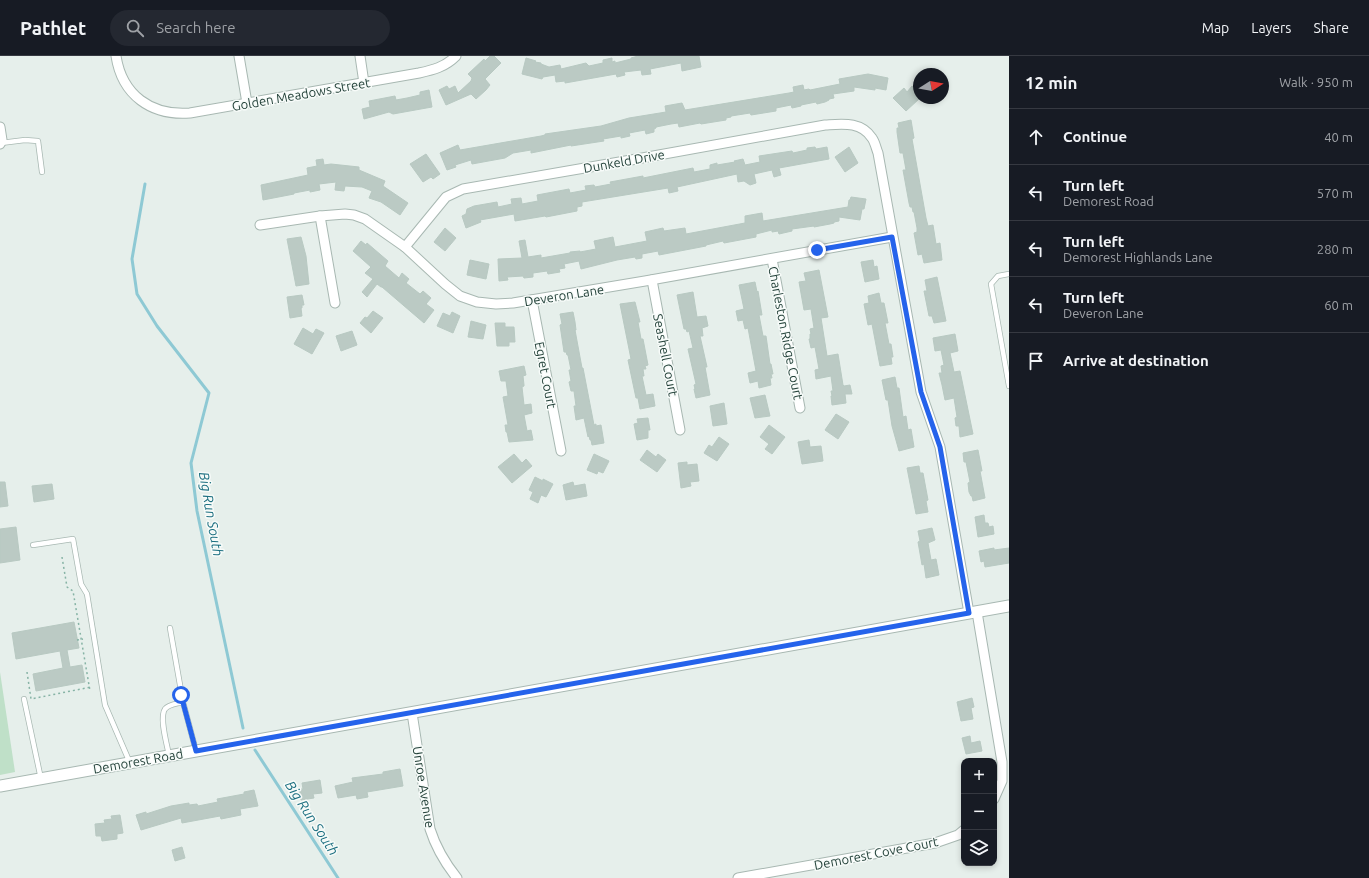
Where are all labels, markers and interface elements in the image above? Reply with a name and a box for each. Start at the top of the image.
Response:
search box [110,10,390,46]
text: Pathlet [20,17,86,39]
icon: search [124,17,146,39]
text: Search here [156,19,236,36]
text: Map [1202,20,1229,36]
text: Layers [1251,20,1291,36]
text: Share [1313,20,1349,36]
north arrow [913,68,949,104]
text: 12 min [1025,73,1078,92]
street label: Golden Meadows Street [231,75,371,113]
text: Walk · 950 m [1279,75,1353,89]
icon: ahead [1025,126,1047,148]
text: Continue [1063,128,1127,145]
text: 40 m [1324,130,1353,144]
street label: Dunkeld Drive [582,147,666,175]
text: Turn left [1063,177,1124,194]
icon: left [1025,182,1047,204]
text: 570 m [1317,186,1353,200]
text: Demorest Road [1063,194,1154,208]
text: Turn left [1063,233,1124,250]
icon: left [1025,238,1047,260]
route end [808,241,826,259]
text: 280 m [1317,242,1353,256]
text: Demorest Highlands Lane [1063,250,1213,264]
street label: Charleston Ridge Court [766,265,806,401]
street label: Deveron Lane [523,282,605,308]
text: Turn left [1063,289,1124,306]
icon: left [1025,294,1047,316]
text: 60 m [1324,298,1353,312]
text: Deveron Lane [1063,306,1144,320]
street label: Seashell Court [651,313,681,397]
street label: Egret Court [533,340,559,410]
icon: arrive [1025,350,1047,372]
text: Arrive at destination [1063,352,1209,369]
water label: Big Run South [196,470,226,558]
route start [172,686,190,704]
street label: Unroe Avenue [411,745,437,829]
street label: Demorest Road [92,746,184,776]
map controls [961,758,997,866]
button: + [961,758,997,794]
water label: Big Run South [282,778,342,858]
button: − [961,794,997,830]
button: layers [961,830,997,866]
street label: Demorest Cove Court [813,834,939,872]

